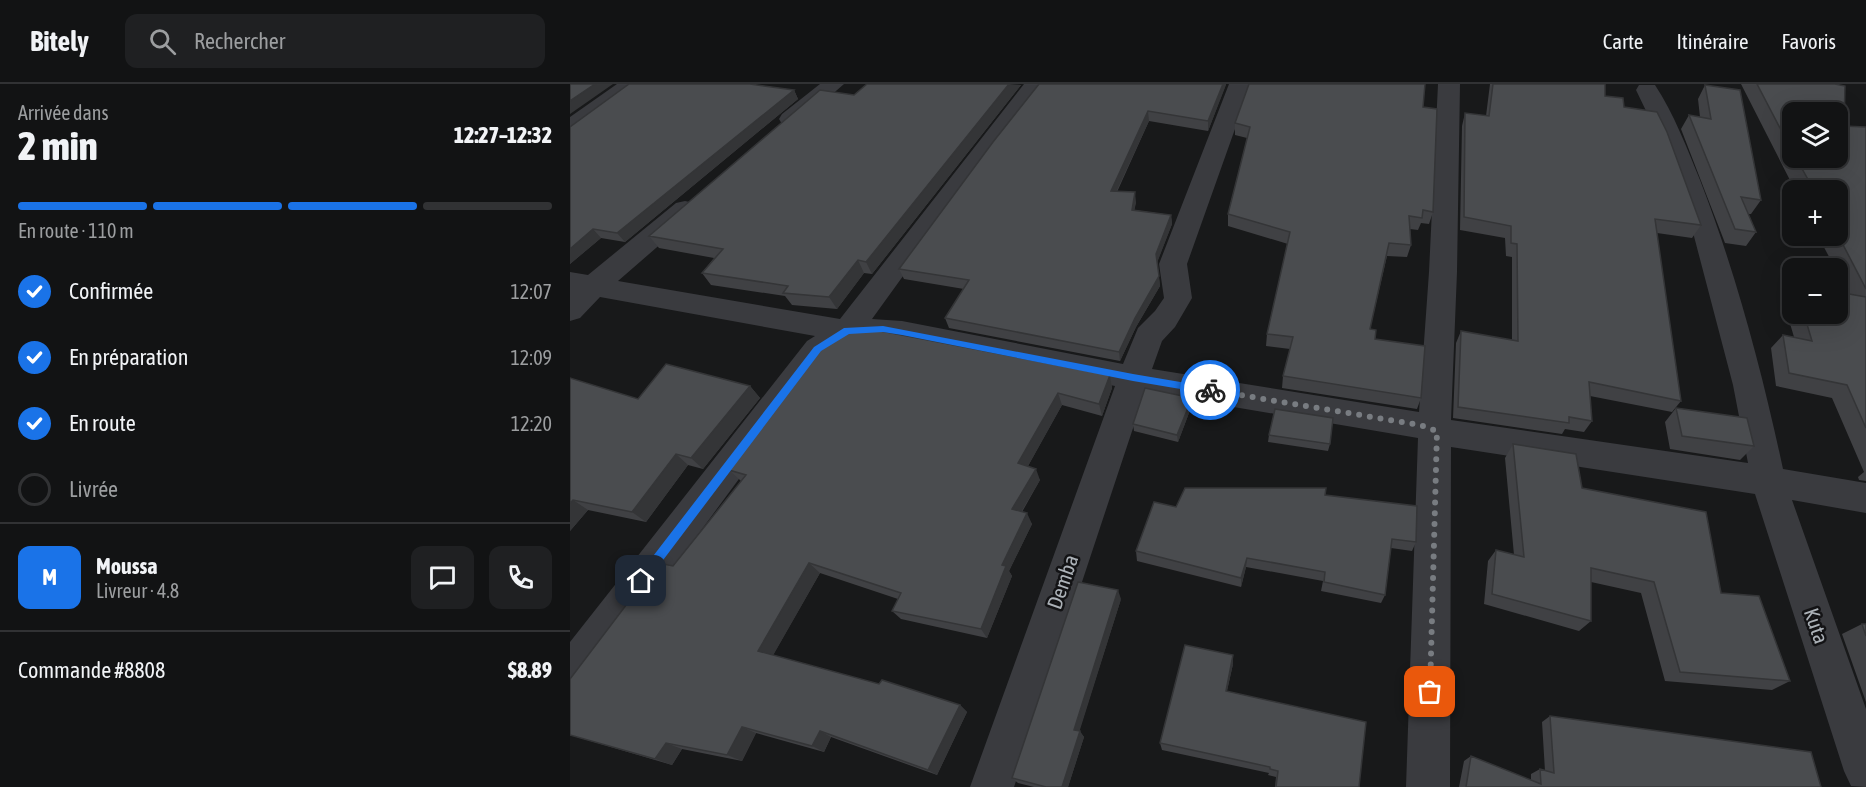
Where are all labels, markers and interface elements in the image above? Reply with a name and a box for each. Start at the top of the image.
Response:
search box [125,14,545,68]
text: Bitely [30,25,89,57]
icon: search [146,25,179,58]
text: Rechercher [194,28,285,54]
text: Carte [1603,29,1643,53]
text: Itinéraire [1676,29,1748,53]
text: Favoris [1781,29,1836,53]
text: Arrivée dans [18,101,109,124]
map controls [1782,102,1848,324]
button: layers [1782,102,1848,168]
text: 12:27–12:32 [454,122,552,148]
text: 2 min [18,124,98,168]
button: + [1782,180,1848,246]
text: En route · 110 m [18,219,134,242]
button: − [1782,258,1848,324]
icon: check [18,275,51,308]
text: Confirmée [69,278,153,304]
text: 12:07 [510,280,552,303]
icon: check [18,341,51,374]
text: En préparation [69,344,188,370]
text: 12:09 [510,346,552,369]
courier [1180,360,1240,420]
icon: bike [1194,374,1227,407]
icon: check [18,407,51,440]
text: En route [69,410,136,436]
text: 12:20 [511,412,552,435]
text: Livrée [69,476,118,502]
button: chat [411,546,474,609]
button: phone [489,546,552,609]
street label: Demba [1042,551,1083,612]
text: Moussa [96,553,157,579]
pin [615,555,666,606]
text: M [42,564,57,590]
icon: home [624,564,657,597]
text: Livreur · 4.8 [96,579,179,602]
street label: Kuta [1800,605,1834,647]
text: Commande #8808 [18,657,165,683]
text: $8.89 [508,657,552,683]
pin [1404,666,1455,717]
icon: bag [1413,675,1446,708]

